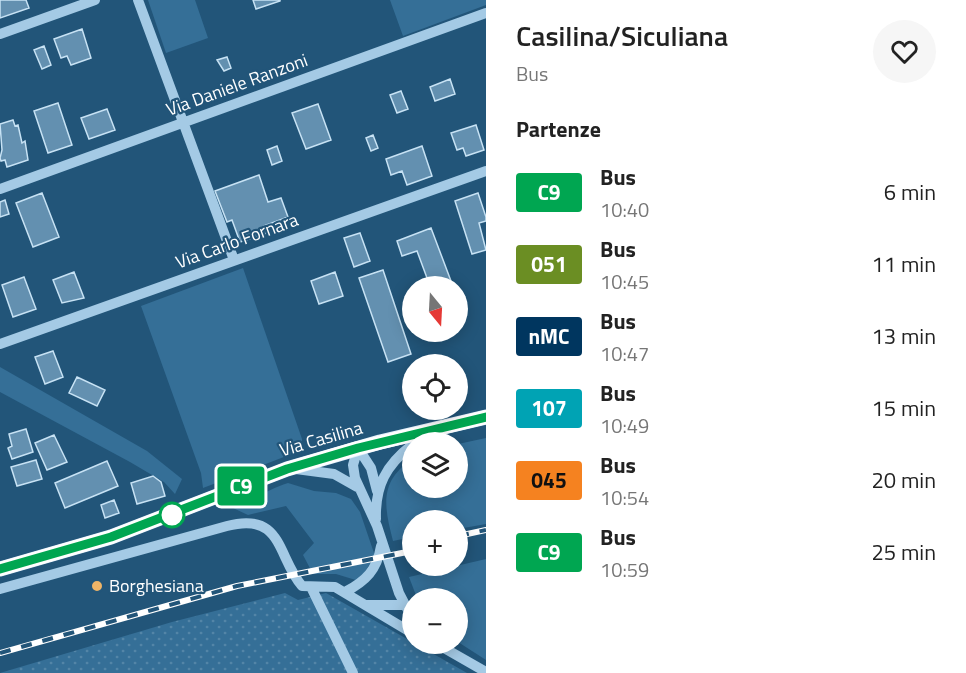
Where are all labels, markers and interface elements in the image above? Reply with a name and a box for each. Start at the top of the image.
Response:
text: Casilina/Siculiana [516,14,728,57]
button: heart [873,20,936,83]
street label: Via Daniele Ranzoni [162,46,311,123]
text: Bus [516,58,548,89]
text: Partenze [516,112,601,146]
text: Bus [600,160,636,194]
text: 6 min [884,175,936,209]
text: C9 [537,176,561,208]
text: 10:40 [600,194,649,225]
street label: Via Carlo Fornara [172,206,302,275]
text: Bus [600,232,636,266]
text: 11 min [871,247,936,281]
text: 051 [531,248,567,280]
text: 10:45 [600,266,649,297]
north arrow [402,276,468,342]
map controls [402,276,468,654]
text: Bus [600,304,636,338]
text: 13 min [871,319,936,353]
text: nMC [528,320,570,352]
text: 10:47 [600,338,649,369]
button: locate [402,354,468,420]
text: Bus [600,376,636,410]
text: 15 min [871,391,936,425]
text: 107 [531,392,567,424]
text: 10:49 [600,410,649,441]
street label: Via Casilina [276,414,366,463]
button: layers [402,432,468,498]
text: Bus [600,448,636,482]
text: 20 min [871,463,936,497]
text: 045 [531,464,567,496]
line badge: C9 [214,466,268,506]
text: C9 [229,470,253,502]
text: 10:54 [600,482,649,513]
unlabelled marker [159,502,185,528]
button: + [402,510,468,576]
text: Bus [600,520,636,554]
text: 25 min [871,535,936,569]
text: C9 [537,536,561,568]
text: 10:59 [600,554,649,585]
place label: Borghesiana [109,572,204,599]
marker: Borghesiana [90,579,104,593]
button: − [402,588,468,654]

